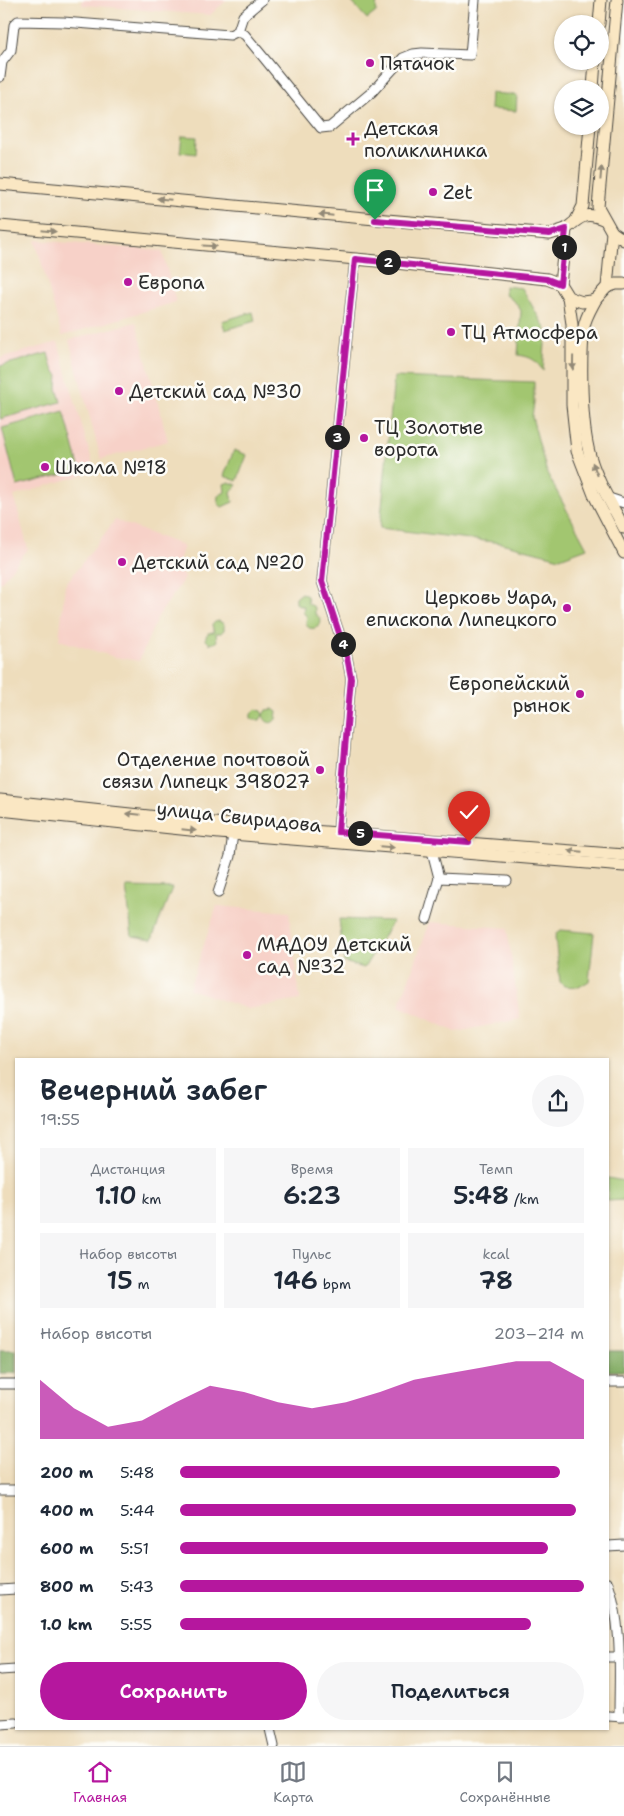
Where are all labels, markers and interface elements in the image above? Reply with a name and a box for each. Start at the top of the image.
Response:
map controls [554,15,609,135]
button: locate [554,15,609,70]
place label: Пятачок [380,51,455,76]
marker: Пятачок [364,57,376,69]
button: layers [554,80,609,135]
place label: Детская поликлиника [364,116,487,163]
marker: Детская поликлиника [346,132,360,146]
one-way arrow [597,165,605,181]
pin [354,169,396,220]
icon: arrive [361,176,389,204]
place label: Zet [443,180,473,205]
marker: Zet [427,186,439,198]
one-way arrow [156,195,172,203]
one-way arrow [318,211,334,219]
one-way arrow [41,227,57,235]
pin: 1 [552,234,576,260]
text: 1 [561,238,568,256]
one-way arrow [203,243,219,251]
pin: 2 [376,250,400,274]
text: 2 [384,253,393,271]
place label: Европа [138,270,205,295]
marker: Европа [122,276,134,288]
place label: ТЦ Атмосфера [461,320,598,345]
marker: ТЦ Атмосфера [445,326,457,338]
one-way arrow [569,356,577,372]
place label: Детский сад №30 [129,379,302,404]
marker: Детский сад №30 [113,385,125,397]
place label: ТЦ Золотые ворота [374,415,483,462]
pin: 3 [324,424,350,450]
text: 3 [333,428,342,446]
marker: ТЦ Золотые ворота [358,432,370,444]
place label: Школа №18 [55,455,167,480]
marker: Школа №18 [39,461,51,473]
one-way arrow [591,461,599,476]
place label: Детский сад №20 [132,550,305,575]
marker: Детский сад №20 [116,556,128,568]
place label: Церковь Уара, епископа Липецкого [366,585,557,632]
marker: Церковь Уара, епископа Липецкого [561,602,573,614]
pin: 4 [330,632,356,656]
text: 4 [339,635,348,653]
place label: Европейский рынок [449,671,570,718]
marker: Европейский рынок [574,688,586,700]
place label: Отделение почтовой связи Липецк 398027 [102,747,310,794]
marker: Отделение почтовой связи Липецк 398027 [314,764,326,776]
pin [448,791,490,842]
street label: улица Свиридова [155,796,323,838]
icon: check [455,798,483,826]
one-way arrow [125,810,141,818]
pin: 5 [348,820,372,846]
text: 5 [356,824,365,842]
one-way arrow [181,826,197,834]
one-way arrow [379,844,395,852]
one-way arrow [567,847,583,855]
place label: МАДОУ Детский сад №32 [257,932,412,979]
marker: МАДОУ Детский сад №32 [241,949,253,961]
text: Вечерний забег [40,1071,267,1109]
button: share [532,1075,584,1127]
text: 19:55 [40,1109,80,1130]
text: Дистанция [90,1160,166,1178]
text: Время [291,1160,333,1178]
text: Темп [479,1160,513,1178]
text: 1.10 [95,1178,137,1212]
text: 6:23 [283,1178,341,1212]
text: 5:48 [453,1178,509,1212]
text: km [137,1190,161,1208]
text: /km [509,1190,539,1208]
text: Набор высоты [79,1245,177,1263]
text: Пульс [292,1245,332,1263]
text: kcal [482,1245,510,1263]
text: 15 [106,1263,133,1297]
text: 146 [273,1263,318,1297]
text: 78 [479,1263,513,1297]
text: m [133,1275,150,1293]
text: bpm [318,1275,351,1293]
text: Набор высоты [40,1323,152,1344]
text: 203–214 m [494,1323,584,1344]
text: 200 m [40,1462,93,1483]
text: 5:48 [120,1462,155,1483]
text: 400 m [40,1500,94,1521]
text: 5:44 [120,1500,155,1521]
text: 600 m [40,1538,94,1559]
text: 5:51 [120,1538,149,1559]
text: 800 m [40,1576,94,1597]
text: 5:43 [120,1576,154,1597]
text: 1.0 km [40,1614,92,1635]
text: 5:55 [120,1614,152,1635]
button: Сохранить [40,1662,307,1720]
button: Поделиться [317,1662,584,1720]
tab: Главная [73,1758,127,1806]
tab: Карта [273,1758,313,1806]
tab: Сохранённые [459,1758,551,1806]

